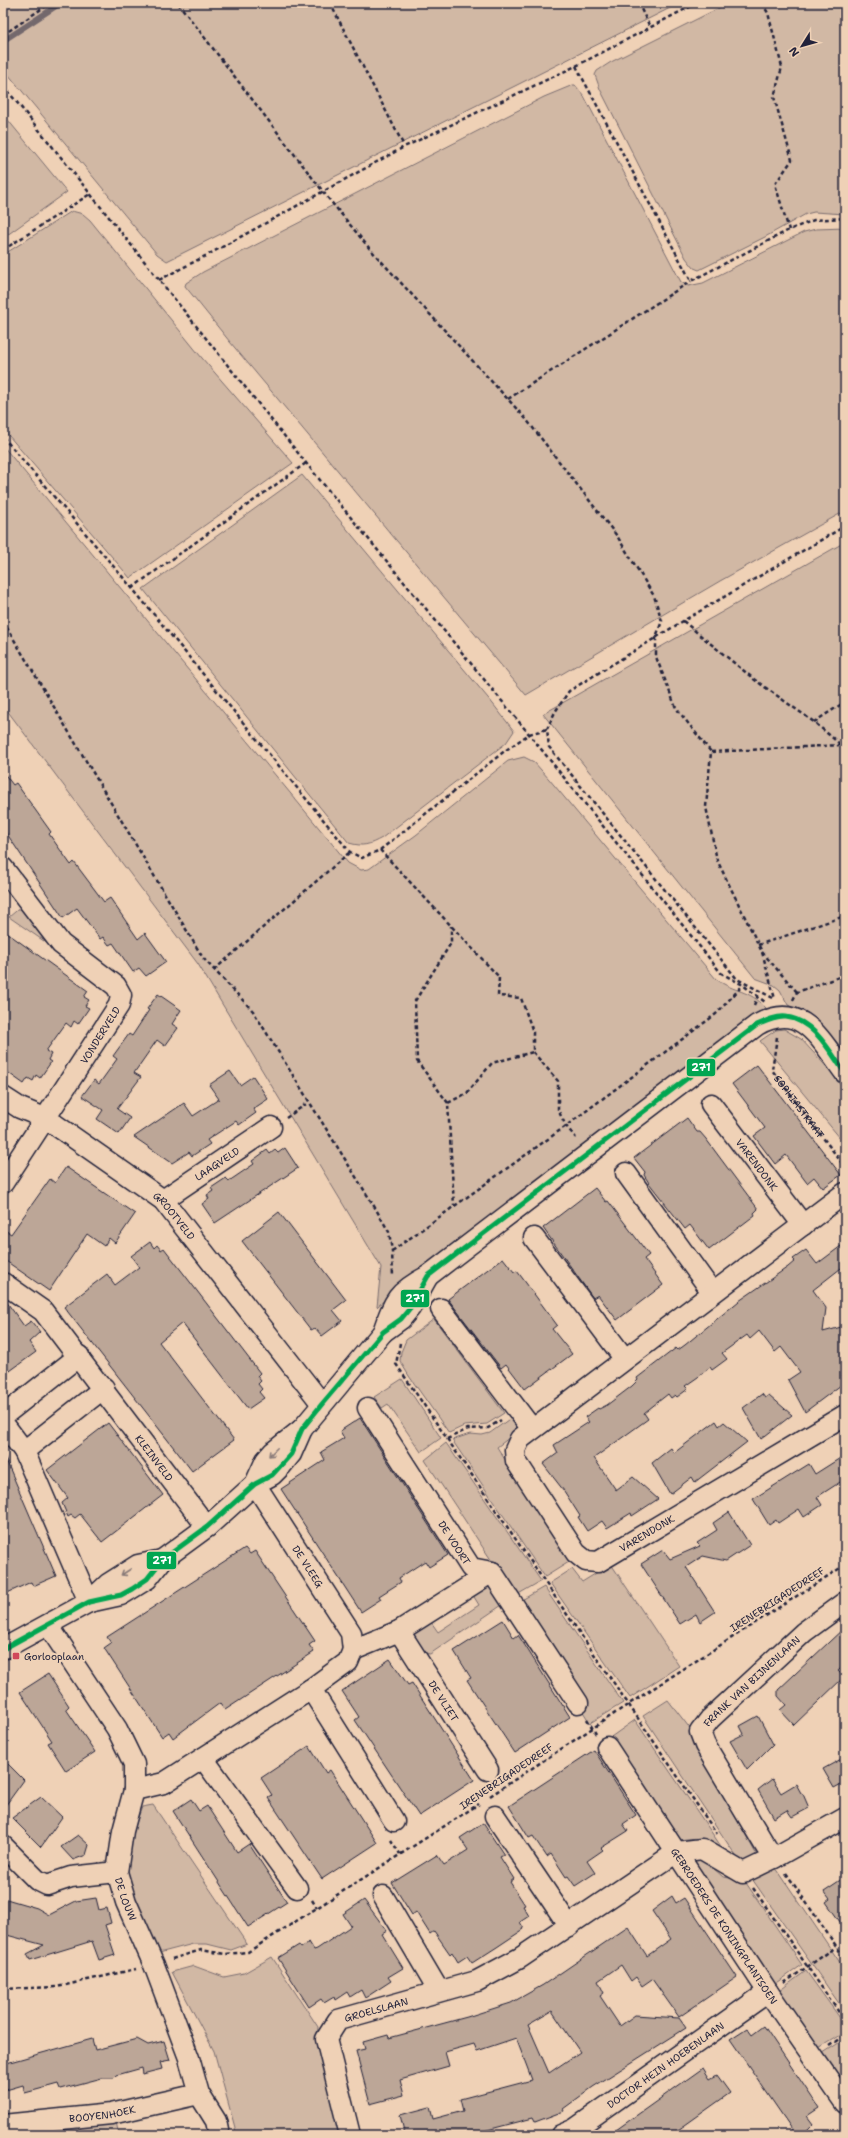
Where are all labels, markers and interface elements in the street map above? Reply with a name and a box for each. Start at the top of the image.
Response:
north arrow [782,26,822,66]
text: N [786,43,803,60]
street label: VONDERVELD [78,1004,123,1066]
line badge: 271 [686,1058,716,1077]
text: 271 [691,1060,711,1075]
street label: SOPHIASTRAAT [771,1073,827,1141]
street label: VARENDONK [733,1136,781,1194]
street label: LAAGVELD [192,1144,242,1184]
street label: GROOTVELD [151,1189,198,1243]
line badge: 271 [400,1289,430,1308]
text: 271 [405,1291,425,1306]
street label: KLEINVELD [132,1432,176,1484]
one-way arrow [268,1447,278,1457]
street label: VARENDONK [617,1512,677,1555]
street label: DE VOORT [435,1518,473,1567]
street label: DE VLEEG [289,1543,326,1591]
line badge: 271 [146,1551,177,1570]
text: 271 [152,1553,172,1568]
street label: IRENEBRIGADEDREEF [728,1564,827,1635]
one-way arrow [120,1569,132,1577]
street label: FRANK VAN BIJNENLAAN [701,1633,803,1729]
place label: Gorlooplaan [24,1650,84,1663]
marker: Gorlooplaan [11,1651,21,1661]
street label: DE VLIET [425,1678,461,1724]
street label: IRENEBRIGADEDREEF [457,1740,556,1813]
street label: GEBROEDERS DE KONINGPLANTSOEN [668,1845,780,2007]
street label: DE LOUW [112,1876,140,1923]
street label: GROELSLAAN [343,1995,410,2025]
street label: DOCTOR HEIN HOEBENLAAN [605,2019,727,2111]
street label: BOOYENHOEK [69,2103,137,2125]

